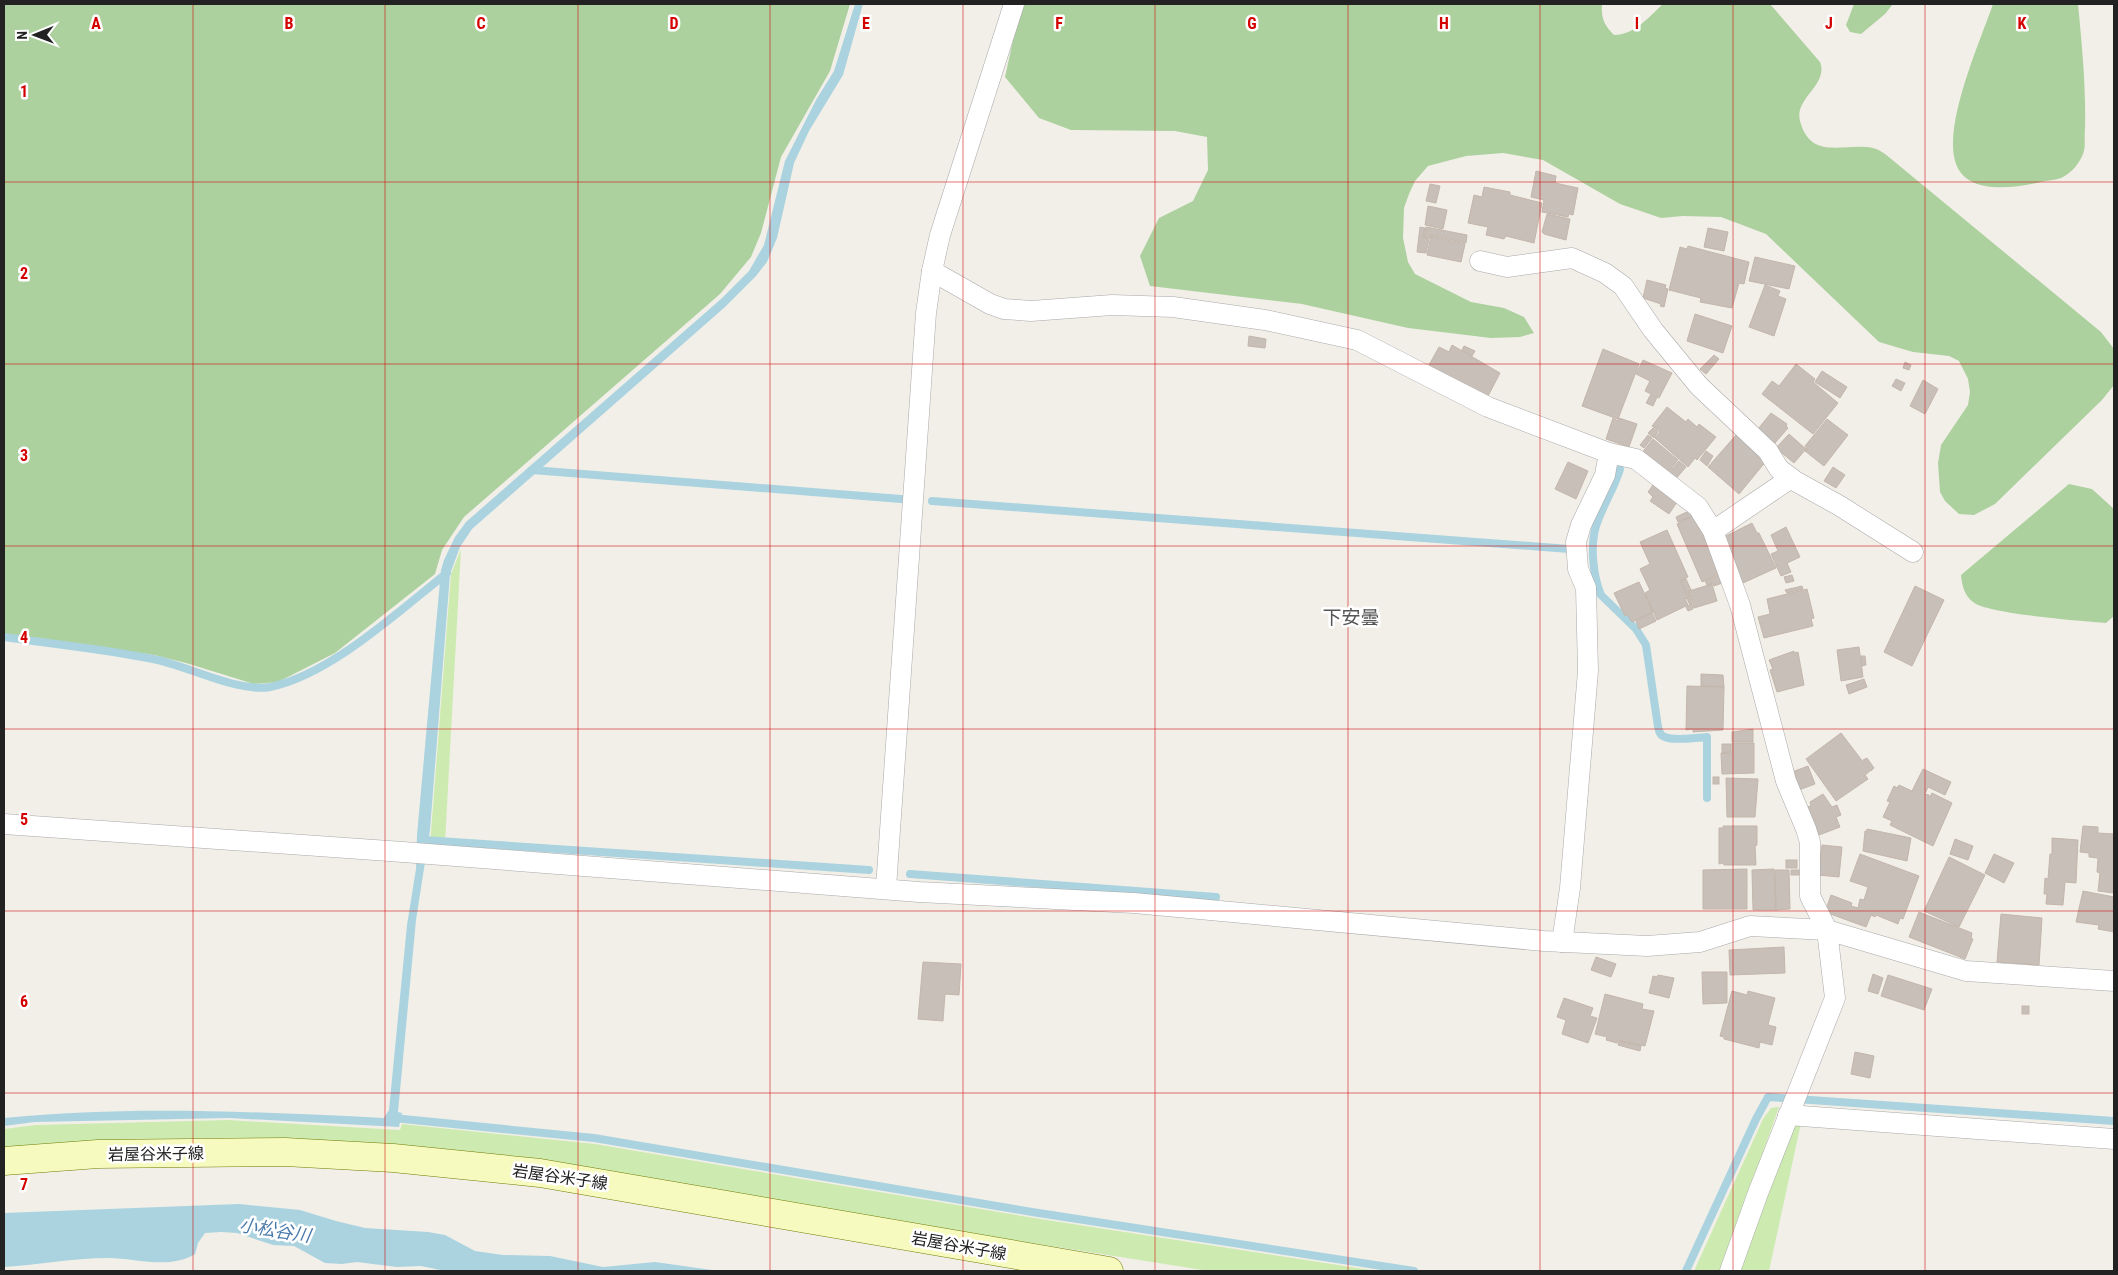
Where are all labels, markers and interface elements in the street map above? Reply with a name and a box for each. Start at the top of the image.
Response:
north arrow [10,10,60,60]
text: A [91,14,101,33]
text: B [285,14,294,33]
text: C [476,14,486,33]
text: D [669,14,679,33]
text: E [862,14,870,33]
text: F [1055,14,1063,33]
text: G [1247,14,1257,33]
text: H [1439,14,1449,33]
text: I [1635,14,1639,33]
text: J [1825,14,1833,33]
text: K [2018,14,2027,33]
text: N [14,31,30,40]
text: 1 [20,82,28,101]
text: 2 [20,264,28,283]
text: 3 [20,446,28,465]
district label: 下安曇 [1322,606,1380,629]
text: 4 [20,628,28,647]
text: 5 [20,810,28,829]
text: 6 [20,992,28,1011]
street label: 岩屋谷米子線 [108,1144,204,1164]
street label: 岩屋谷米子線 [511,1161,609,1193]
text: 7 [20,1175,28,1194]
water label: 小松谷川 [238,1214,314,1246]
street label: 岩屋谷米子線 [910,1228,1008,1264]

